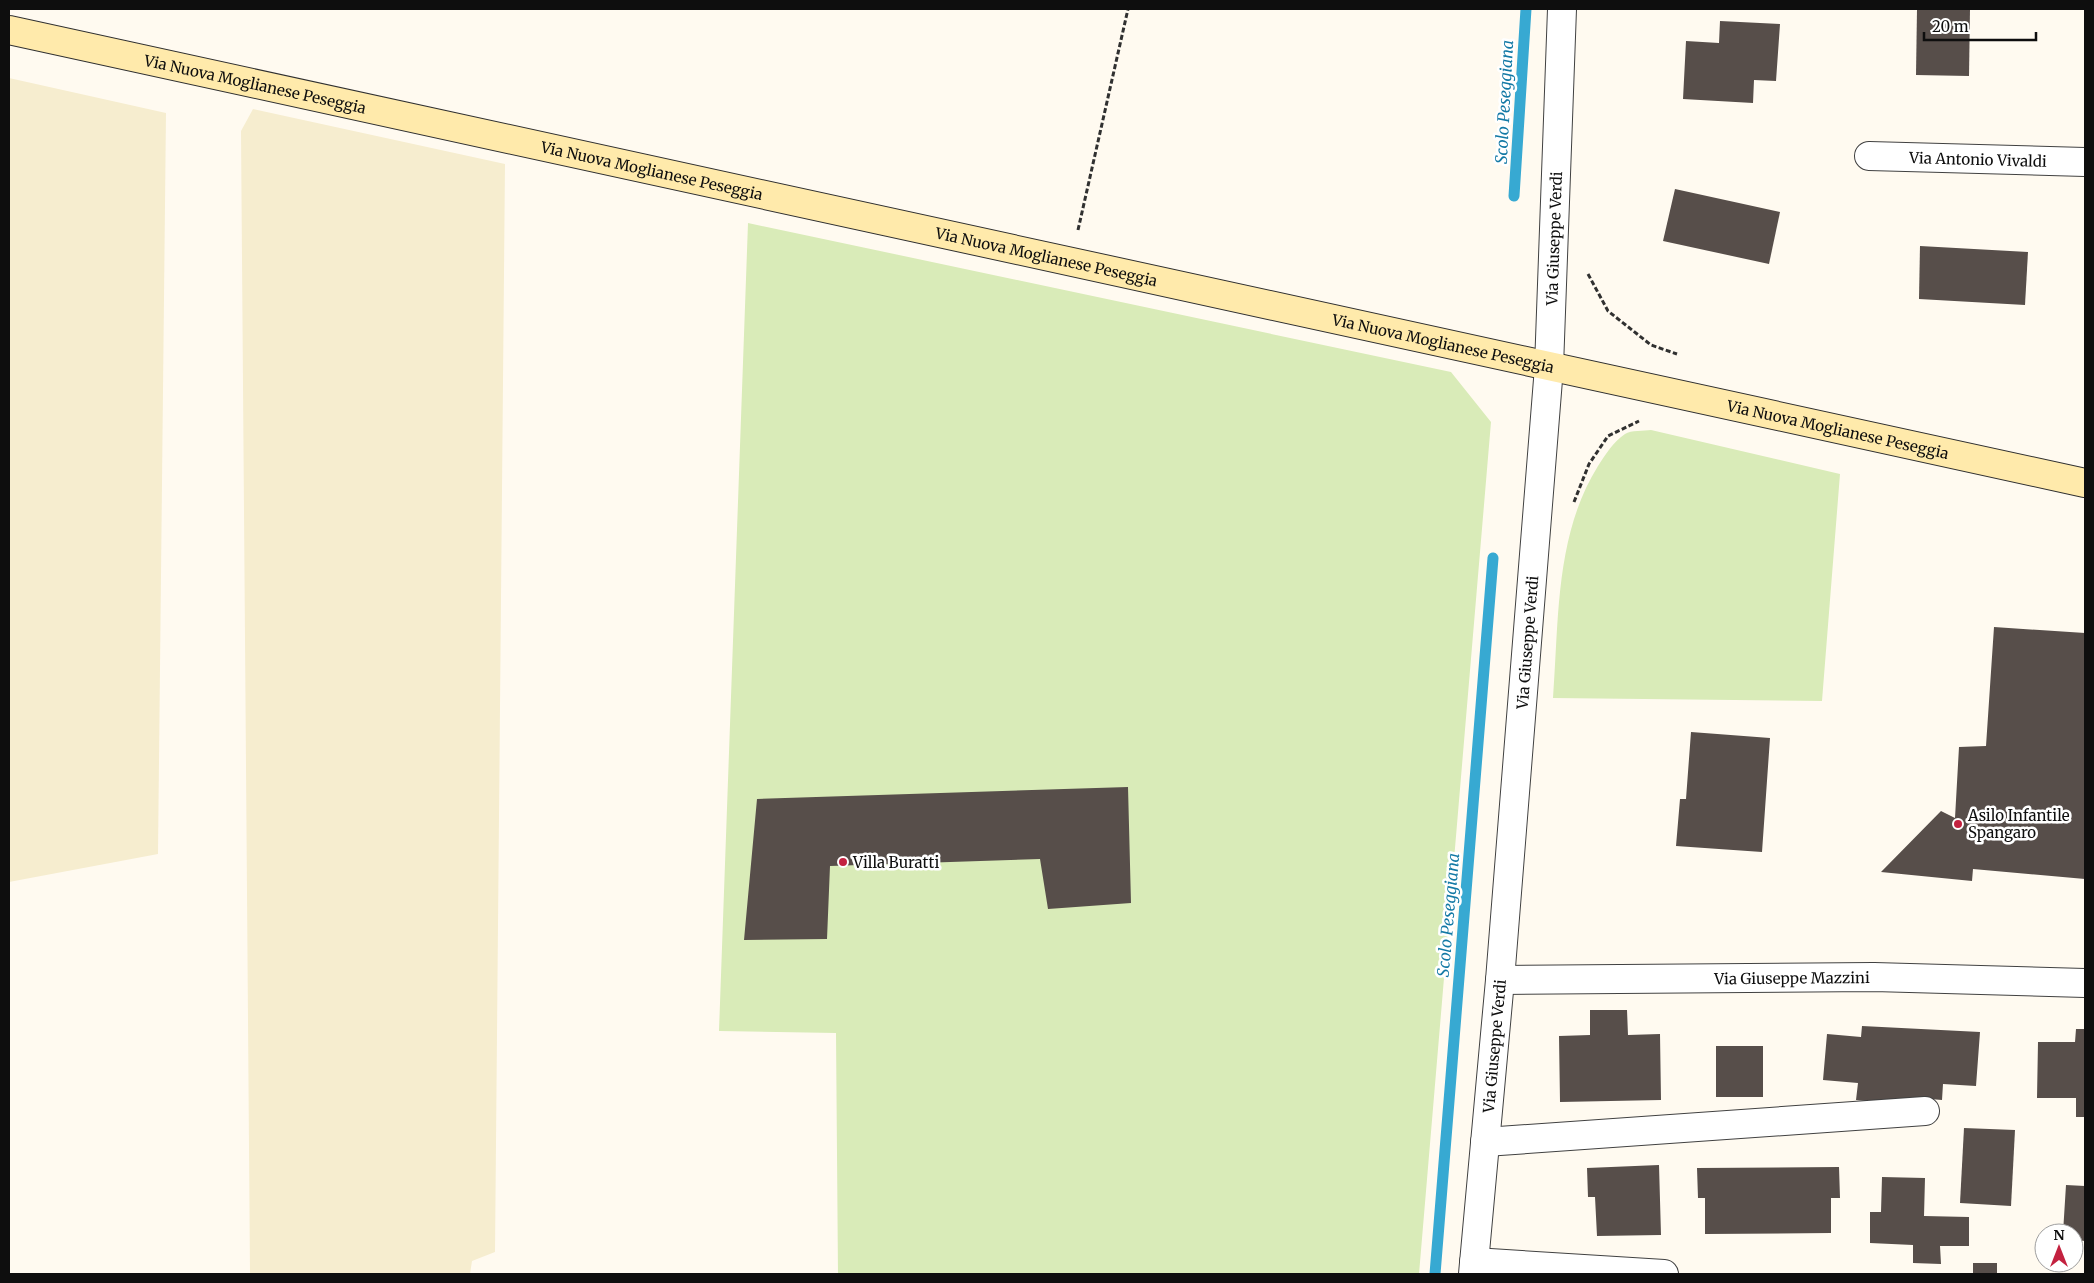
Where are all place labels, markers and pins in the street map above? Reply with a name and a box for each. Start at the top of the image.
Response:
place label: Asilo Infantile Spangaro [1967,806,2070,842]
marker: Asilo Infantile Spangaro [1952,818,1964,830]
place label: Villa Buratti [852,853,939,872]
marker: Villa Buratti [837,856,849,868]

